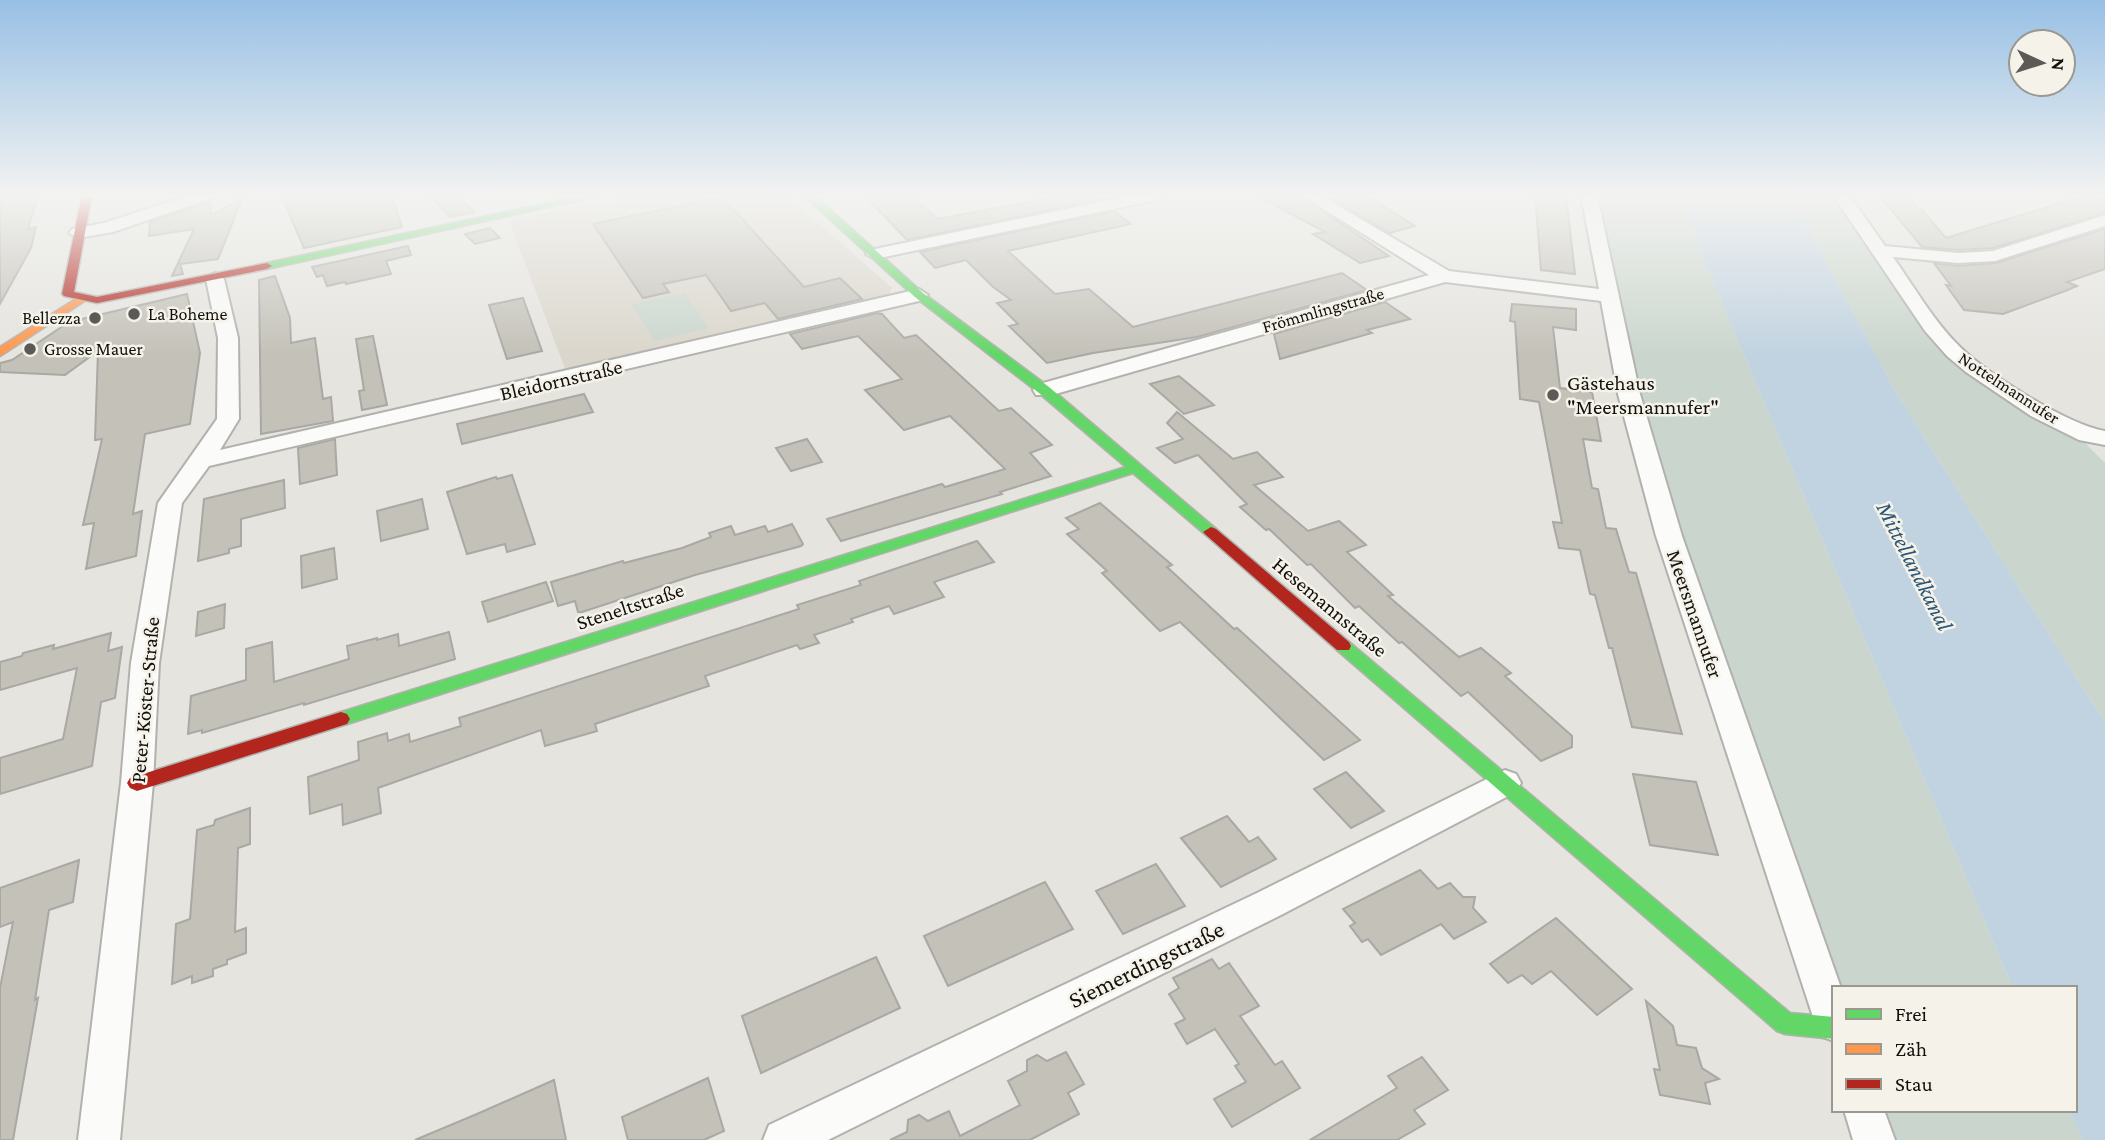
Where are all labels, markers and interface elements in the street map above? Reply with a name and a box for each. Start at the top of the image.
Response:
north arrow [2007,28,2077,98]
text: N [2048,57,2069,71]
street label: Frömmlingstraße [1260,283,1386,337]
place label: La Boheme [148,304,228,324]
marker: La Boheme [126,306,142,322]
place label: Bellezza [22,308,81,328]
marker: Bellezza [87,310,103,326]
place label: Grosse Mauer [44,339,143,359]
marker: Grosse Mauer [22,341,38,357]
street label: Nottelmannufer [1955,348,2064,428]
street label: Bleidornstraße [497,354,625,406]
place label: Gästehaus "Meersmannufer" [1567,371,1719,419]
marker: Gästehaus "Meersmannufer" [1545,387,1561,403]
water label: Mittellandkanal [1871,496,1959,635]
street label: Meersmannufer [1662,546,1728,682]
street label: Hesemannstraße [1268,552,1392,662]
street label: Steneltstraße [573,577,687,635]
street label: Peter-Köster-Straße [126,616,164,784]
street label: Siemerdingstraße [1064,915,1228,1013]
legend [1832,986,2077,1112]
text: Frei [1895,1002,1927,1026]
text: Zäh [1895,1037,1927,1061]
text: Stau [1895,1072,1933,1096]

